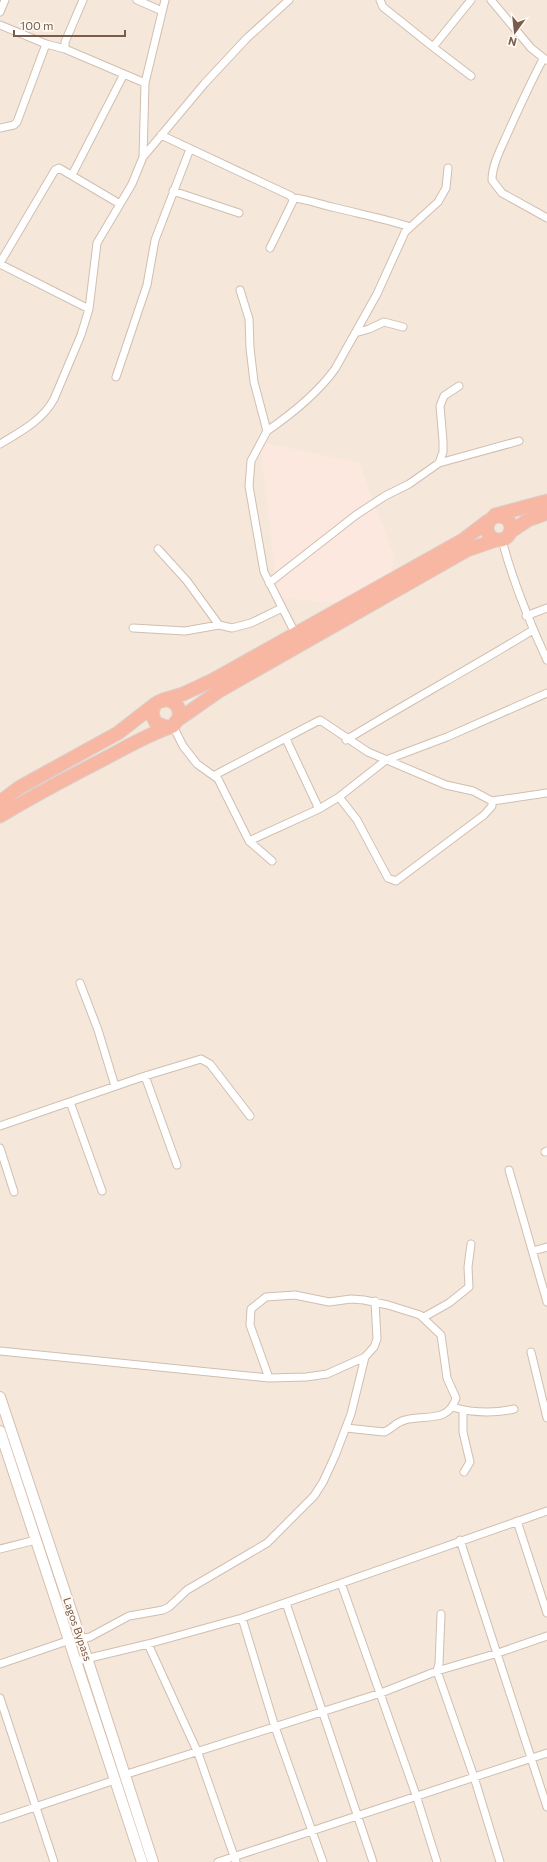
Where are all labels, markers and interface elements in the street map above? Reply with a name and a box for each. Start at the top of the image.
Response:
scale bar [14,12,125,38]
north arrow [495,12,535,52]
text: 100 m [20,18,54,32]
text: N [507,35,518,49]
street label: Lagos Bypass [61,1595,95,1663]

